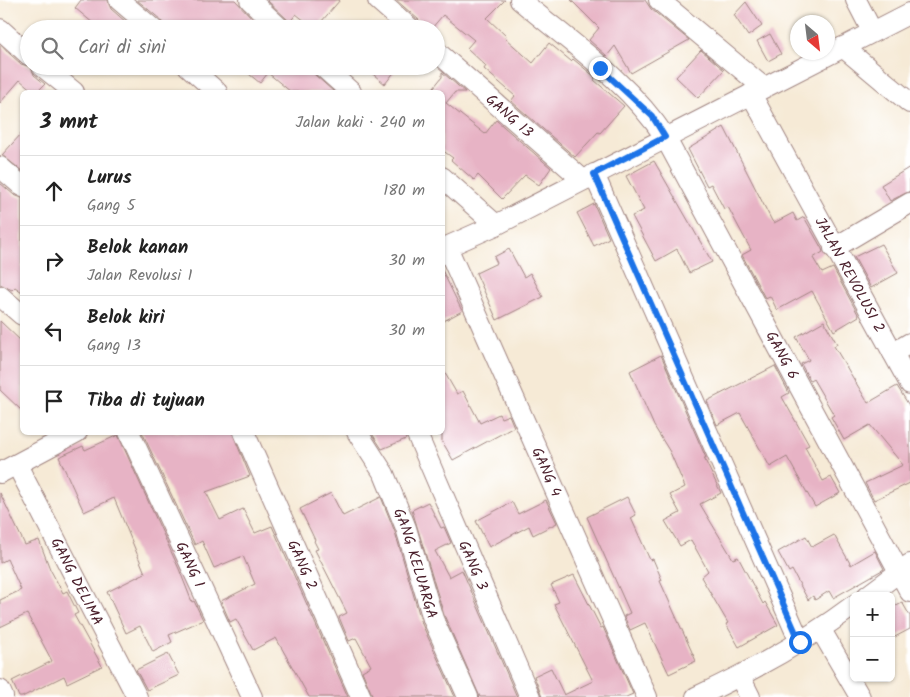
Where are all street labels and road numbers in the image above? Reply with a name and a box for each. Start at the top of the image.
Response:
street label: GANG 13 [480,89,539,144]
street label: JALAN REVOLUSI 2 [808,213,891,337]
street label: GANG 6 [759,327,804,384]
street label: GANG 4 [524,444,568,501]
street label: GANG KELUARGA [386,505,443,622]
street label: GANG DELIMA [44,534,109,630]
street label: GANG 2 [280,536,323,594]
street label: GANG 3 [451,537,494,595]
street label: GANG 1 [168,538,211,592]

